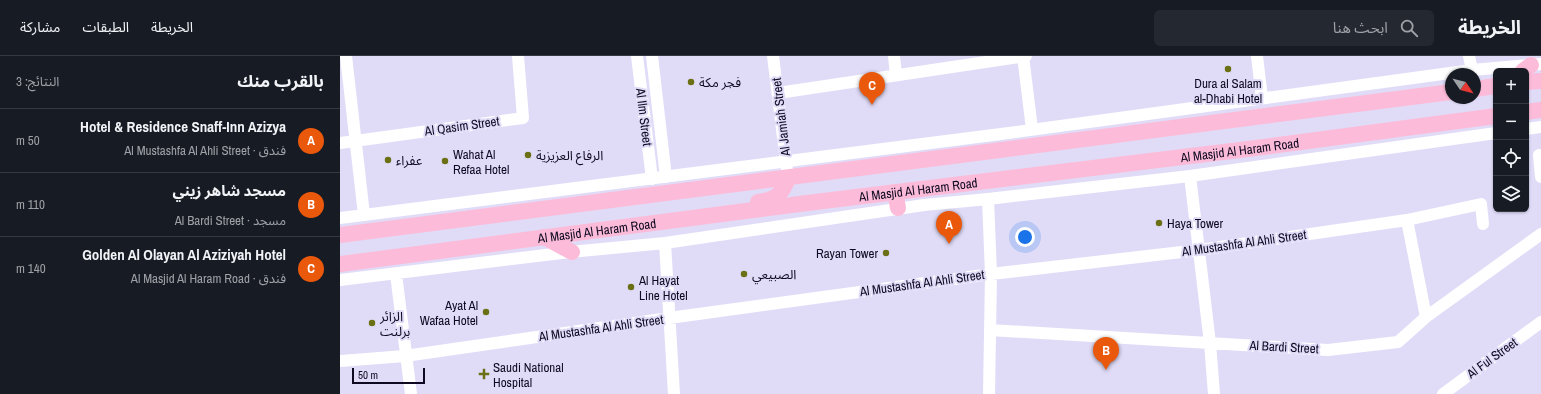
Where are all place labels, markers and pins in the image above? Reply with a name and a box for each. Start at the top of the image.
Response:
marker: Dura al Salam al-Dhabi Hotel [1223,64,1233,74]
pin: C [859,72,885,105]
place label: فجر مكة [699,74,741,91]
place label: Dura al Salam al-Dhabi Hotel [1194,75,1262,107]
marker: فجر مكة [686,77,696,87]
place label: Wahat Al Refaa Hotel [453,146,509,178]
place label: الرفاع العزيزية [536,147,603,166]
marker: الرفاع العزيزية [523,150,533,160]
place label: عفراء [396,152,423,169]
marker: عفراء [383,155,393,165]
marker: Wahat Al Refaa Hotel [440,156,450,166]
pin: A [936,211,962,244]
place label: Haya Tower [1167,215,1224,232]
marker: Haya Tower [1154,218,1164,228]
place label: Rayan Tower [816,245,878,262]
marker: Rayan Tower [881,248,891,258]
place label: الصبيعي [752,266,796,285]
marker: الصبيعي [739,269,749,279]
place label: Al Hayat Line Hotel [638,272,688,304]
marker: Al Hayat Line Hotel [626,282,636,292]
place label: Ayat Al Wafaa Hotel [420,297,478,329]
marker: Ayat Al Wafaa Hotel [481,307,491,317]
place label: الزائر برلنت [379,308,410,340]
marker: الزائر برلنت [367,318,377,328]
pin: B [1093,337,1119,370]
place label: Saudi National Hospital [493,359,564,391]
marker: Saudi National Hospital [478,368,490,380]

